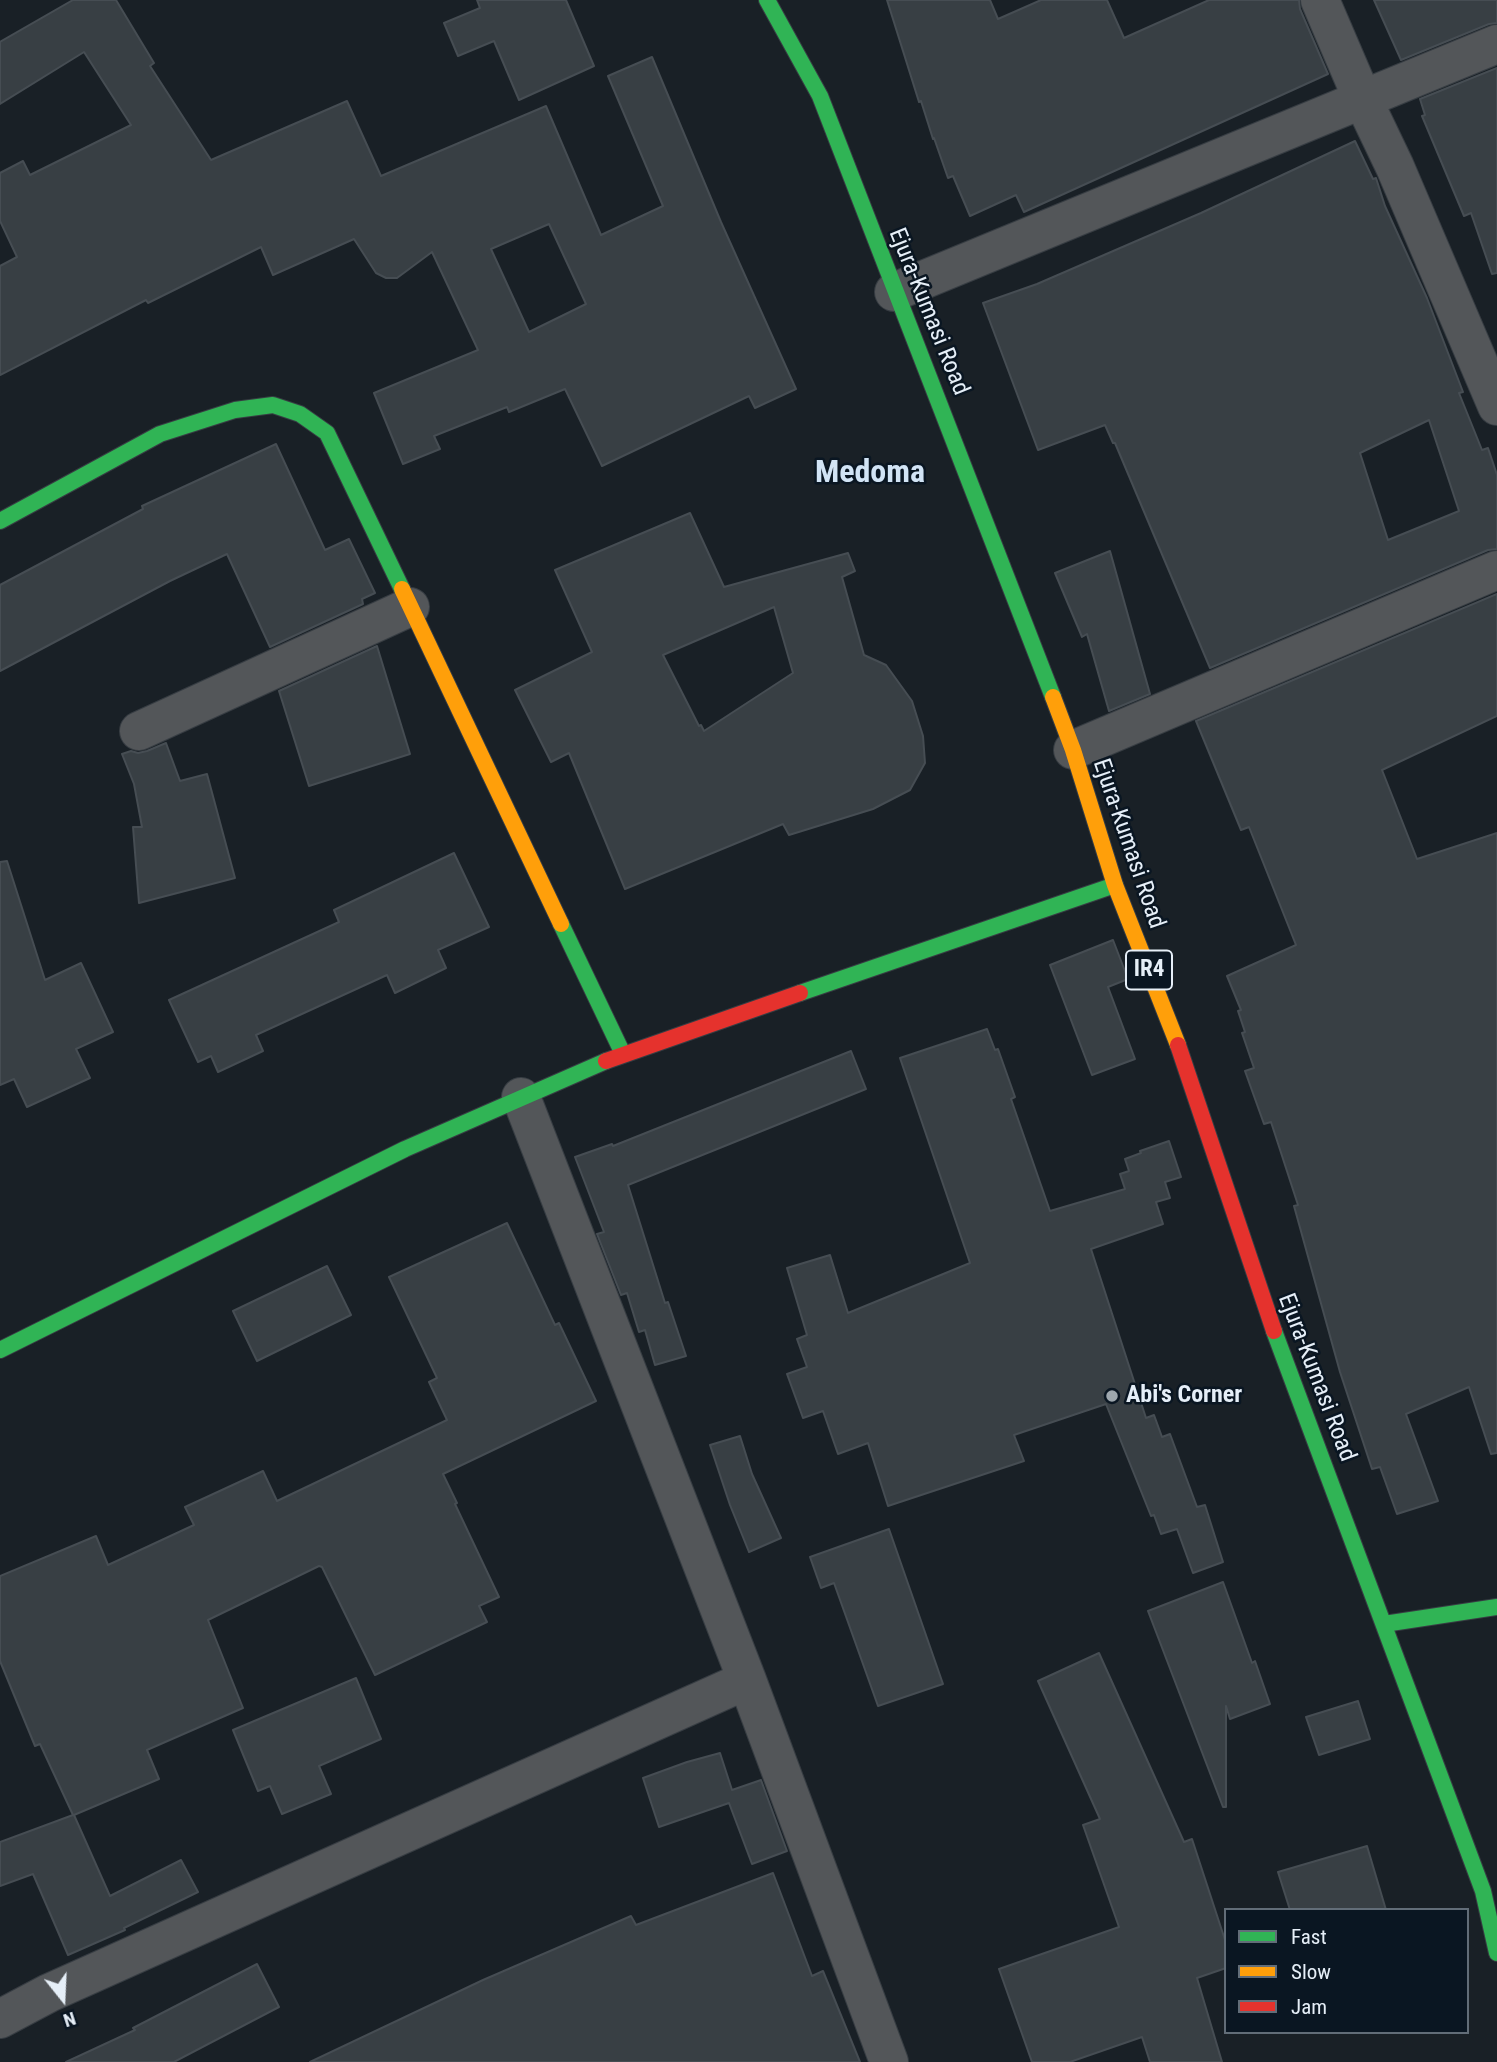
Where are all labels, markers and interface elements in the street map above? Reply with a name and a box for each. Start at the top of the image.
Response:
street label: Ejura-Kumasi Road [881,224,975,400]
district label: Medoma [815,455,925,493]
street label: Ejura-Kumasi Road [1086,755,1170,933]
road number: IR4 [1126,951,1172,990]
street label: Ejura-Kumasi Road [1271,1290,1361,1466]
place label: Abi's Corner [1126,1382,1242,1410]
marker: Abi's Corner [1104,1388,1120,1404]
legend [1224,1908,1469,2034]
text: Fast [1291,1925,1327,1949]
text: Slow [1291,1960,1331,1984]
north arrow [28,1964,98,2034]
text: Jam [1291,1995,1327,2019]
text: N [61,2007,79,2032]

